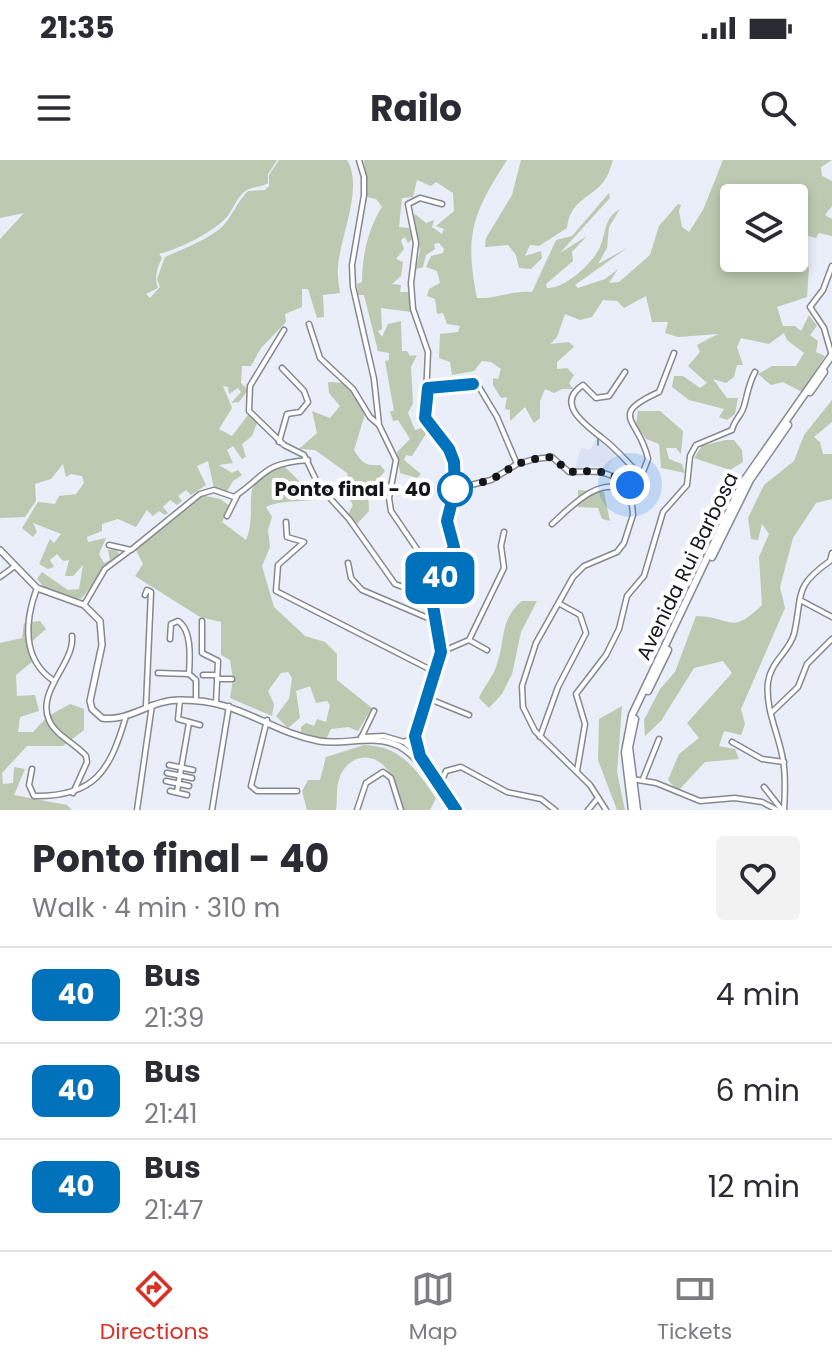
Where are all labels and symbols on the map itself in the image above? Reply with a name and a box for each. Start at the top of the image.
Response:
your location [610,465,650,505]
street label: Avenida Rui Barbosa [629,467,745,665]
marker: Ponto final - 40 [438,472,472,506]
place label: Ponto final - 40 [274,475,431,503]
line badge: 40 [404,552,476,604]

